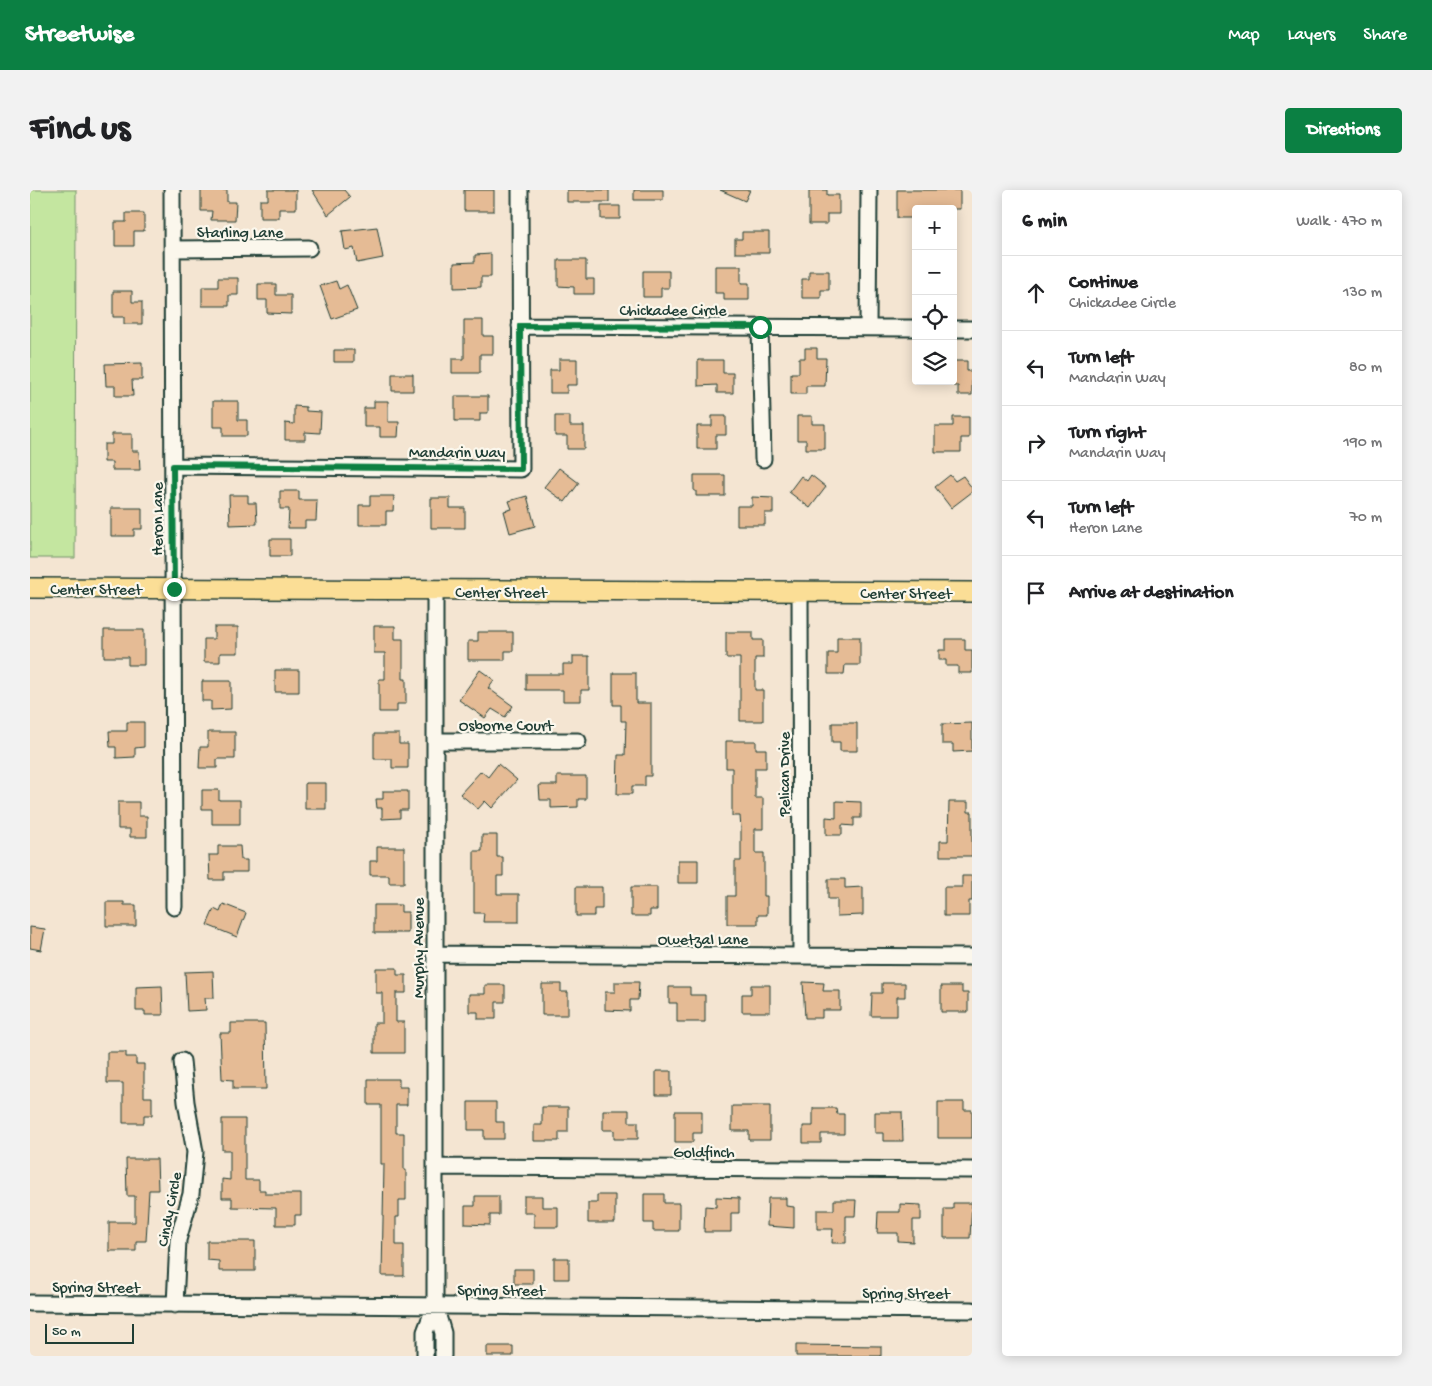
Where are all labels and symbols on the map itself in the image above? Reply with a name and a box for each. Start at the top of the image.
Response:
street label: Starling Lane [197,225,284,244]
street label: Chickadee Circle [620,303,727,322]
route start [749,316,772,339]
street label: Mandarin Way [409,445,505,464]
street label: Heron Lane [150,482,169,556]
route end [163,578,186,601]
street label: Center Street [50,582,143,601]
street label: Center Street [455,585,548,604]
street label: Center Street [860,586,953,605]
street label: Osborne Court [459,718,555,737]
street label: Pelican Drive [777,731,796,817]
street label: Murphy Avenue [411,897,430,998]
street label: Owetzal Lane [658,932,749,951]
street label: Goldfinch [673,1145,735,1164]
street label: Cindy Circle [155,1170,188,1249]
street label: Spring Street [52,1280,141,1299]
street label: Spring Street [457,1283,546,1302]
street label: Spring Street [862,1286,951,1305]
scale bar [45,1321,134,1344]

